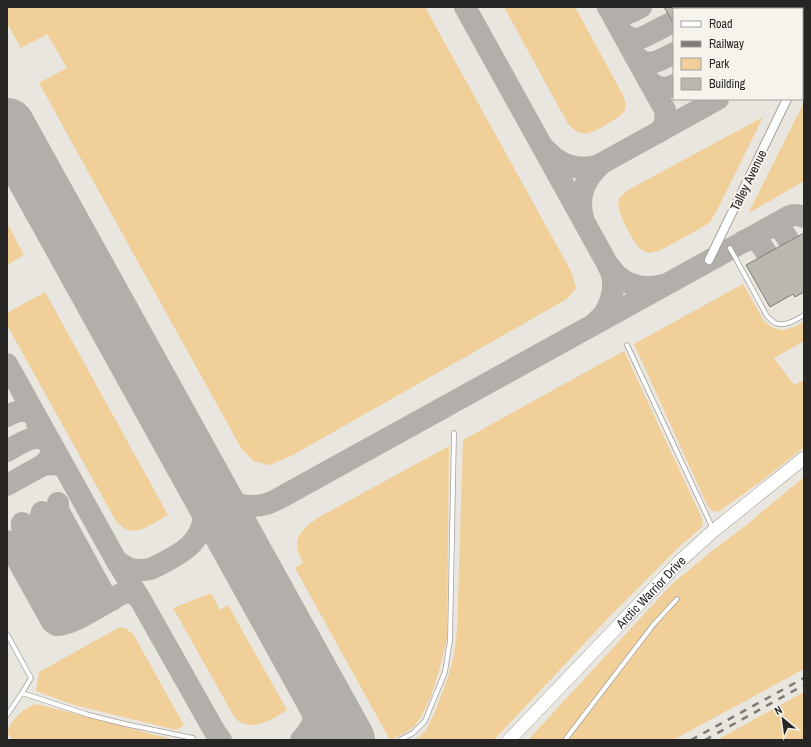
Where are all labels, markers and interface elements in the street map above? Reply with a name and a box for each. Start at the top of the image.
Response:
legend [673,8,803,100]
text: Road [709,16,733,32]
text: Railway [709,36,744,52]
text: Park [709,56,729,72]
text: Building [709,76,746,92]
street label: Talley Avenue [726,147,771,214]
street label: Arctic Warrior Drive [612,552,689,633]
north arrow [763,699,803,739]
text: N [772,703,784,718]

